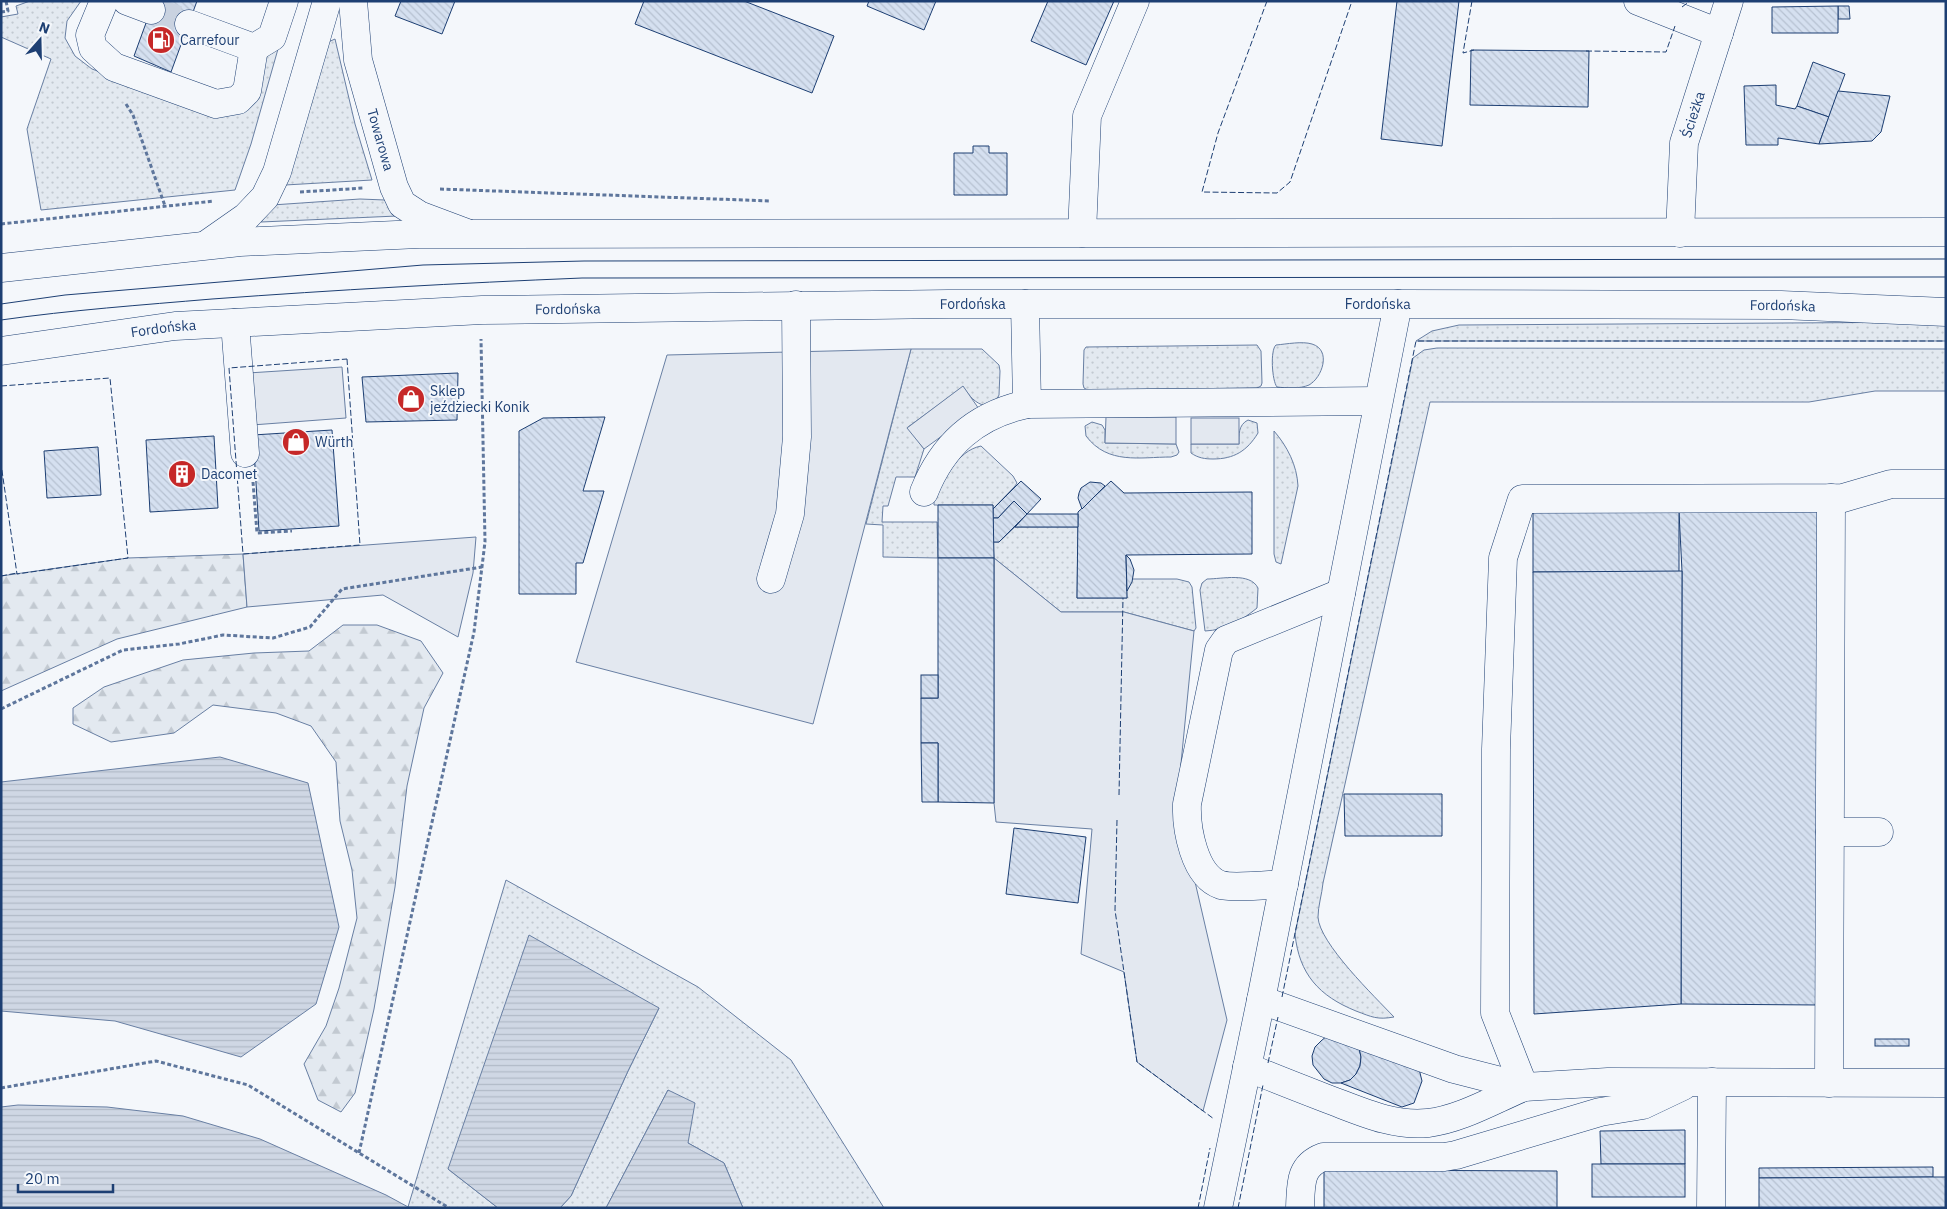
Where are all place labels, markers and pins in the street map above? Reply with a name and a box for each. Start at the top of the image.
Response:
fuel station icon: Carrefour [146,25,176,55]
place label: Carrefour [180,31,239,49]
place label: Sklep jeździecki Konik [430,382,530,416]
shop icon: Sklep jeździecki Konik [396,384,426,414]
shop icon: Würth [281,427,311,457]
place label: Würth [315,433,353,451]
building icon: Dacomet [167,459,197,489]
place label: Dacomet [201,465,258,483]

